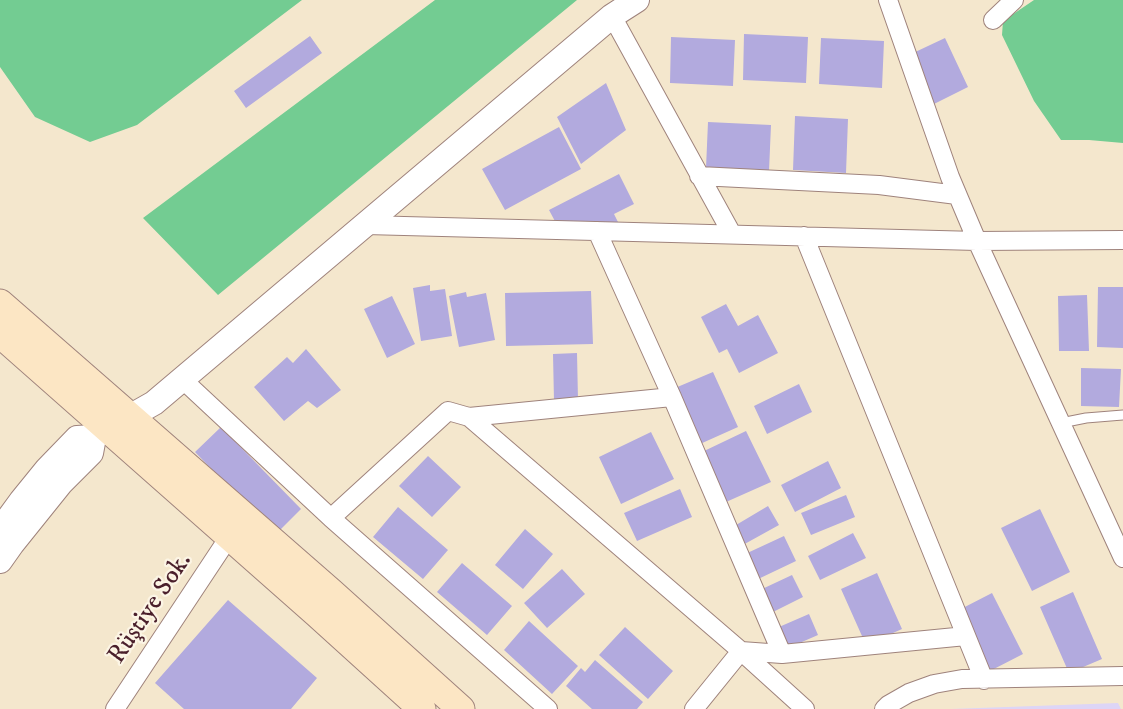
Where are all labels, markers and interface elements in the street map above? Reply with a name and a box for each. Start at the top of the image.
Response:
street label: Rüştiye Sok. [102,547,200,671]

